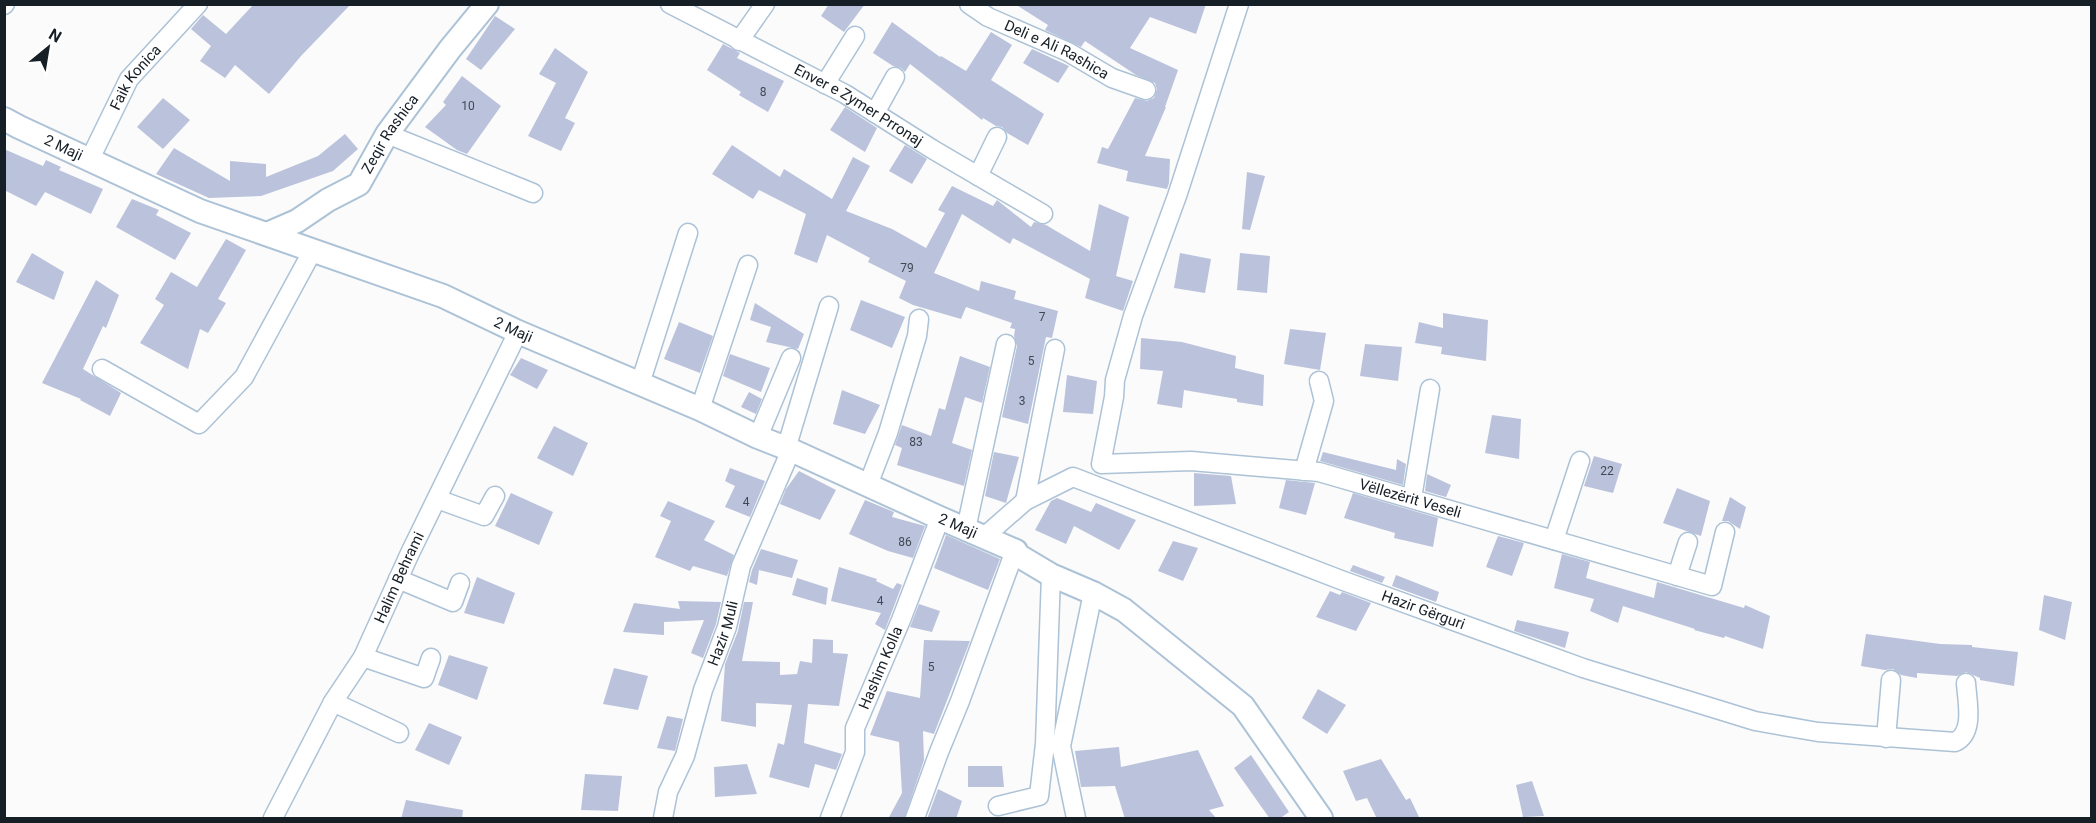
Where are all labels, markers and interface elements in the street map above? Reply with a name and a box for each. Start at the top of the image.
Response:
street label: Deli e Ali Rashica [1002,16,1112,83]
north arrow [18,18,78,78]
text: N [46,24,65,46]
street label: Faik Konica [106,41,165,113]
street label: Enver e Zymer Prronaj [791,60,926,150]
house number: 8 [760,85,767,99]
street label: Zeqir Rashica [358,91,422,177]
house number: 10 [461,99,475,113]
street label: 2 Maji [41,131,86,164]
house number: 79 [900,261,914,275]
house number: 7 [1039,310,1046,324]
street label: 2 Maji [491,313,535,346]
house number: 5 [1028,354,1035,368]
house number: 3 [1019,394,1025,408]
house number: 83 [909,435,923,449]
house number: 22 [1600,464,1614,478]
street label: Vëllezërit Veseli [1357,475,1464,522]
house number: 4 [743,495,750,509]
street label: 2 Maji [936,509,980,542]
street label: Halim Behrami [370,529,428,626]
house number: 86 [898,535,912,549]
street label: Hazir Gërguri [1379,587,1468,633]
house number: 4 [877,594,884,608]
street label: Hazir Muli [704,599,742,668]
street label: Hashim Kolla [855,623,906,712]
house number: 5 [928,660,935,674]

